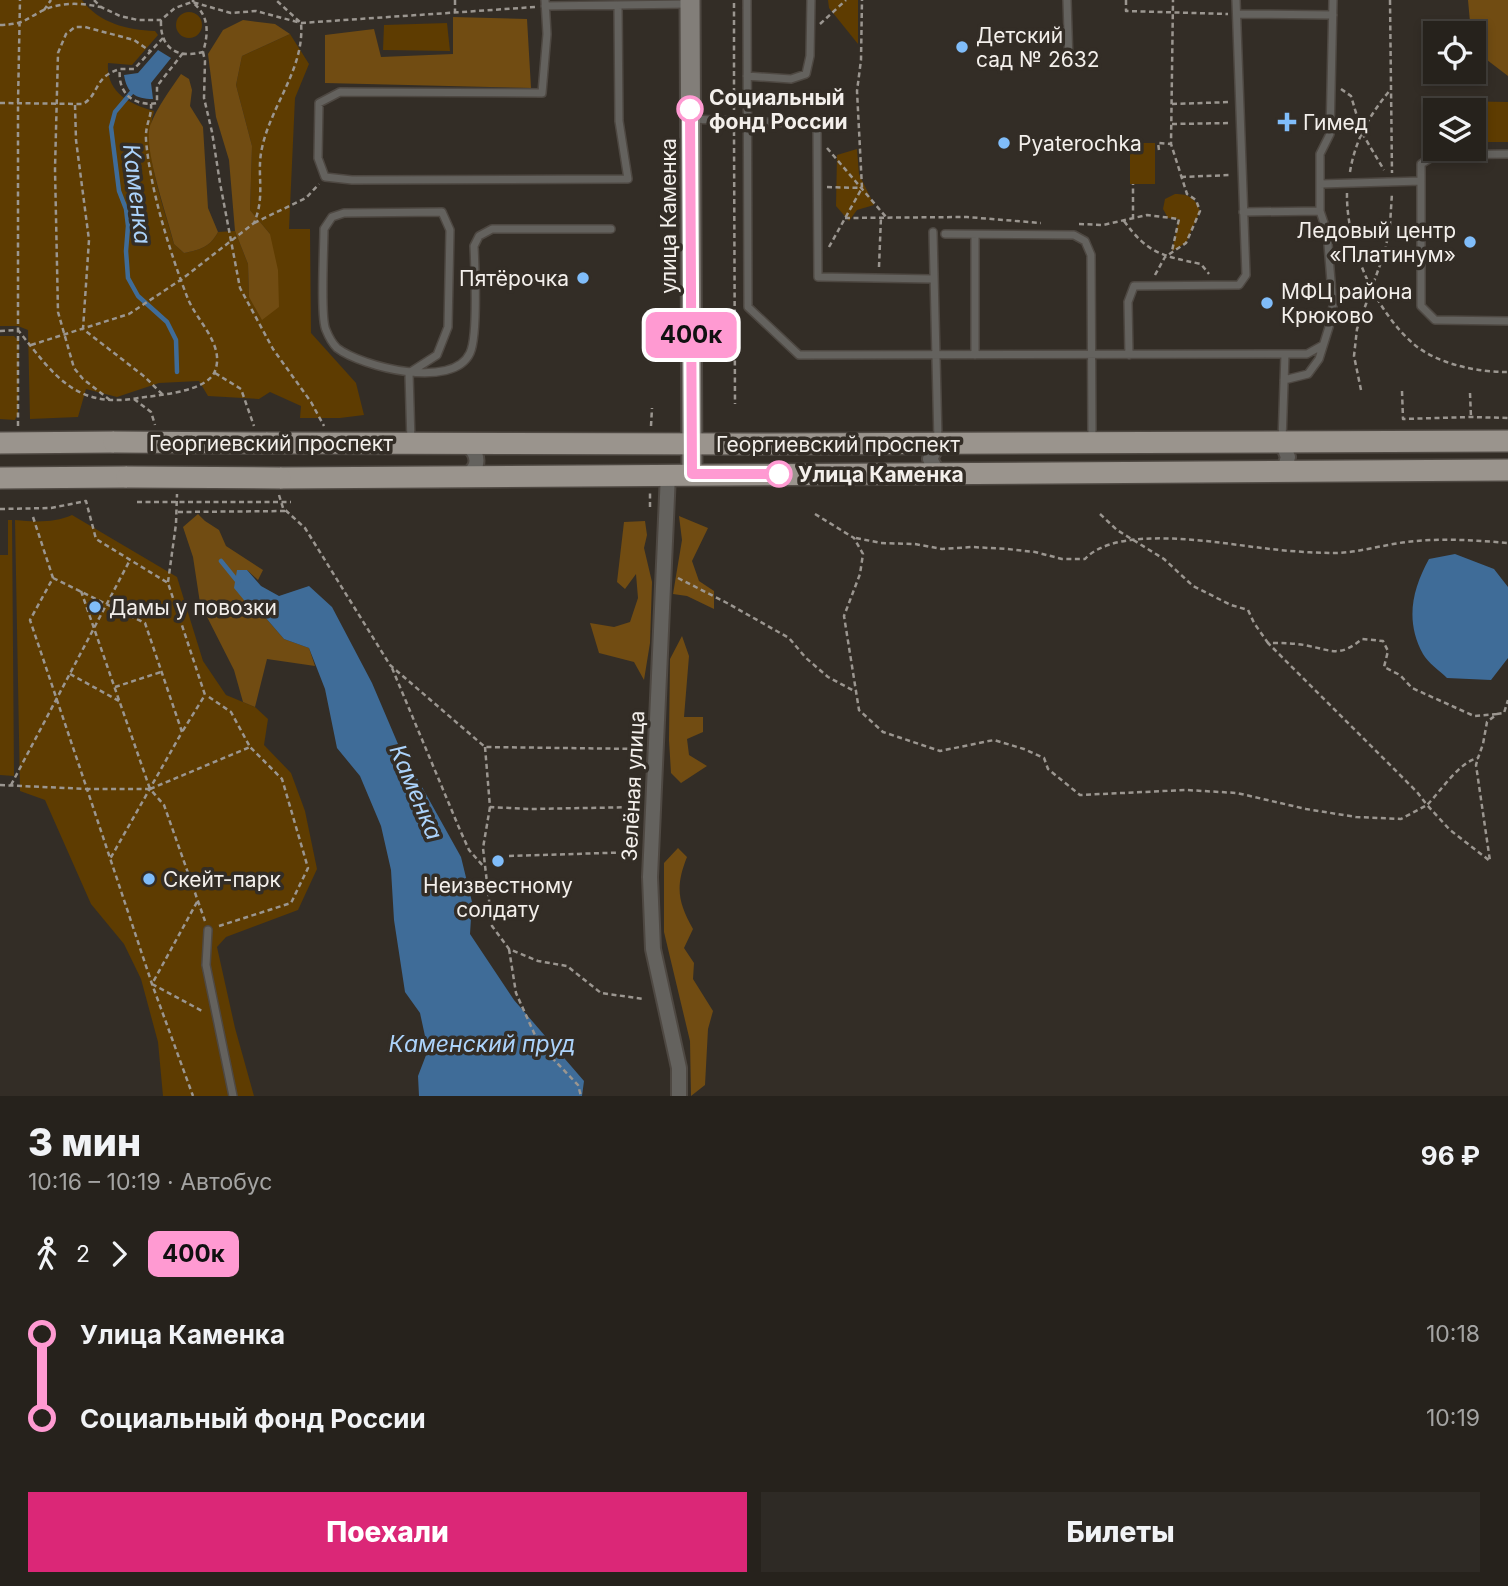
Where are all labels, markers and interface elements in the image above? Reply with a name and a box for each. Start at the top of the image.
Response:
map controls [1423,21,1486,161]
button: locate [1423,21,1486,84]
place label: Детский сад № 2632 [976,23,1100,72]
marker: Детский сад № 2632 [954,39,970,55]
place label: Социальный фонд России [709,85,848,134]
marker: Социальный фонд России [677,96,703,122]
button: layers [1423,98,1486,161]
place label: Гимед [1303,110,1368,135]
marker: Гимед [1277,112,1297,132]
place label: Pyaterochka [1018,131,1142,156]
marker: Pyaterochka [996,135,1012,151]
street label: улица Каменка [656,138,681,294]
water label: Каменка [117,142,157,246]
place label: Ледовый центр «Платинум» [1296,218,1456,267]
marker: Ледовый центр «Платинум» [1462,234,1478,250]
place label: Пятёрочка [459,266,569,291]
marker: Пятёрочка [575,270,591,286]
place label: МФЦ района Крюково [1281,279,1412,328]
marker: МФЦ района Крюково [1259,295,1275,311]
line badge: 400к [642,312,740,358]
text: 400к [660,320,722,349]
street label: Георгиевский проспект [149,431,393,456]
street label: Георгиевский проспект [716,432,960,457]
marker: Улица Каменка [766,461,792,487]
place label: Улица Каменка [798,462,964,487]
place label: Дамы у повозки [109,595,277,620]
marker: Дамы у повозки [87,599,103,615]
street label: Зелёная улица [617,710,649,862]
water label: Каменка [383,740,449,844]
marker: Неизвестному солдату [490,853,506,869]
place label: Скейт-парк [163,867,282,892]
marker: Скейт-парк [141,871,157,887]
place label: Неизвестному солдату [423,873,573,922]
water label: Каменский пруд [388,1030,576,1058]
text: 3 мин [28,1119,141,1165]
text: 96 ₽ [1421,1140,1480,1171]
text: 10:16 – 10:19 · Автобус [28,1168,272,1196]
icon: walk [28,1235,66,1273]
icon: forward [100,1235,138,1273]
text: 400к [162,1239,225,1268]
text: 2 [76,1240,90,1268]
text: Улица Каменка [80,1319,285,1350]
text: 10:18 [1426,1320,1480,1348]
text: Социальный фонд России [80,1403,426,1434]
text: 10:19 [1426,1404,1480,1432]
button: Поехали [28,1492,747,1572]
button: Билеты [761,1492,1480,1572]

